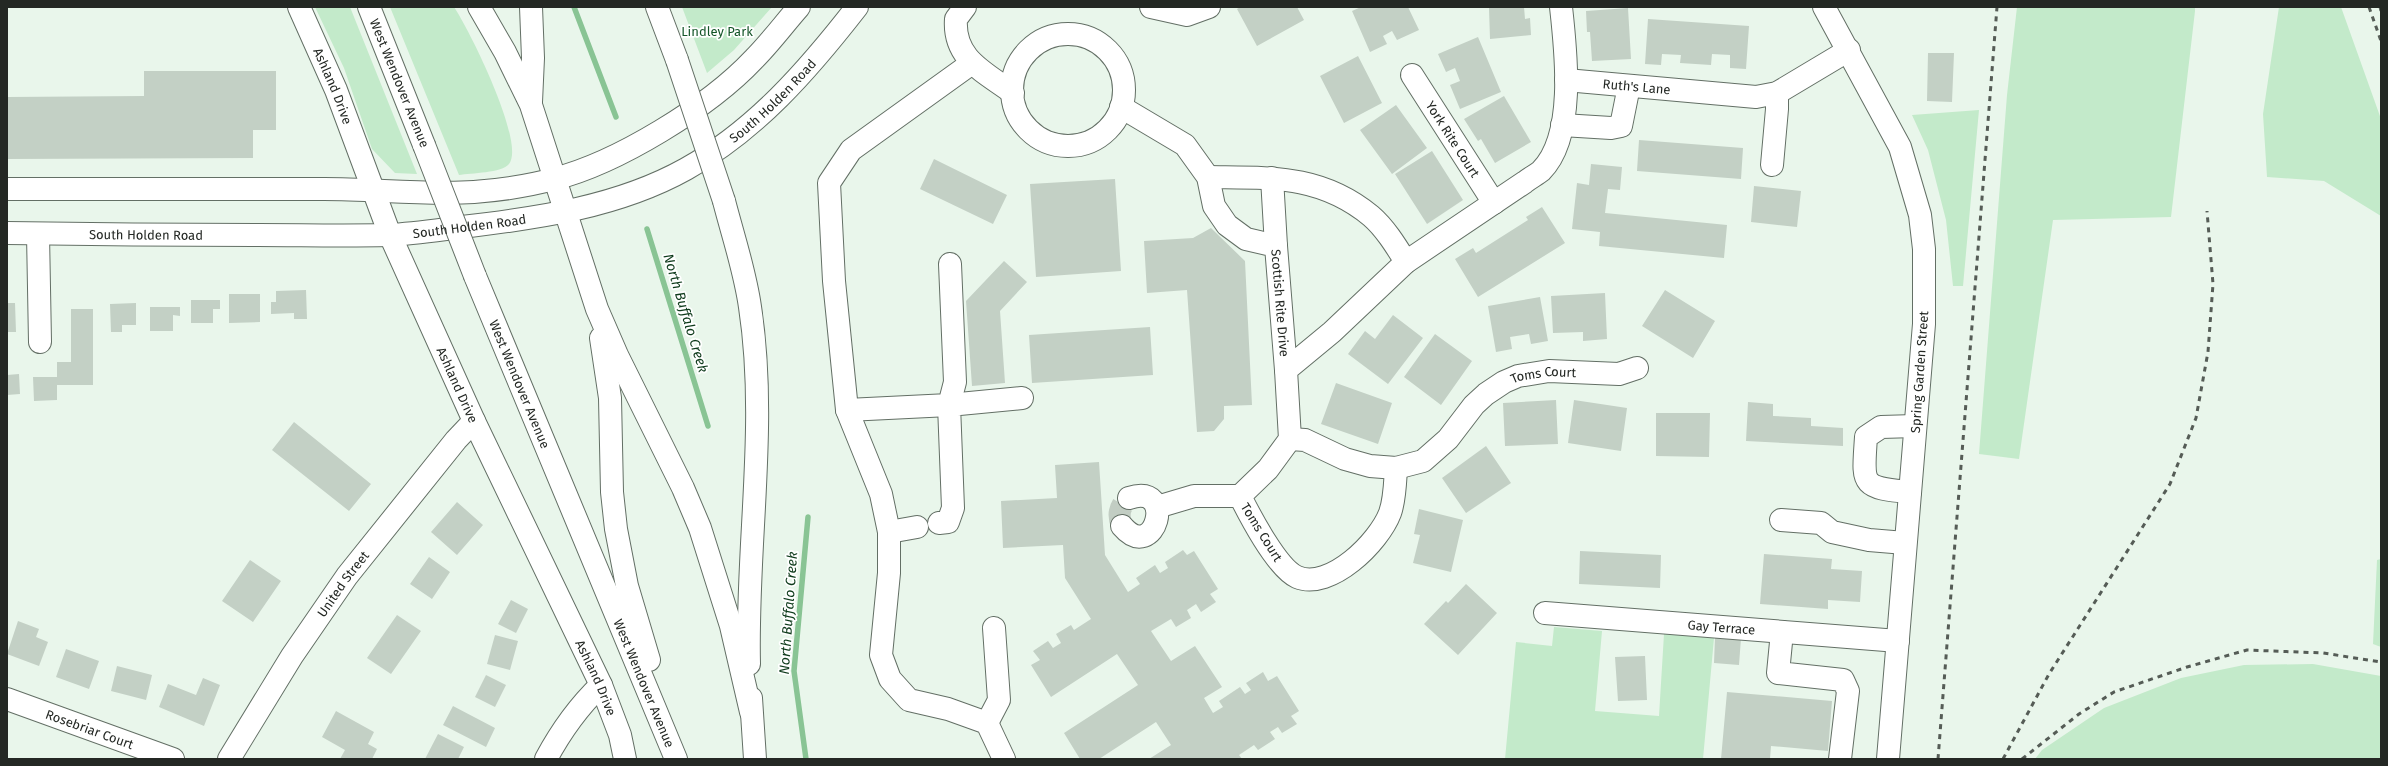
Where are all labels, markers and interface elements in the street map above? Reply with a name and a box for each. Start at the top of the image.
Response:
street label: West Wendover Avenue [367,17,432,150]
park label: Lindley Park [681,24,753,39]
street label: Ashland Drive [310,46,355,126]
street label: South Holden Road [726,56,819,146]
street label: Ruth's Lane [1602,76,1671,97]
street label: York Rite Court [1423,98,1483,180]
street label: South Holden Road [412,212,527,241]
street label: South Holden Road [89,227,203,243]
street label: Scottish Rite Drive [1268,249,1292,357]
water label: North Buffalo Creek [659,252,712,375]
street label: Spring Garden Street [1908,310,1931,434]
street label: West Wendover Avenue [486,318,553,451]
street label: Ashland Drive [434,345,481,425]
street label: Toms Court [1508,364,1577,386]
street label: Toms Court [1238,500,1286,565]
street label: United Street [314,548,372,620]
water label: North Buffalo Creek [776,551,801,675]
street label: West Wendover Avenue [611,617,677,750]
street label: Gay Terrace [1687,617,1756,638]
street label: Ashland Drive [572,638,619,718]
street label: Rosebriar Court [44,707,136,752]

